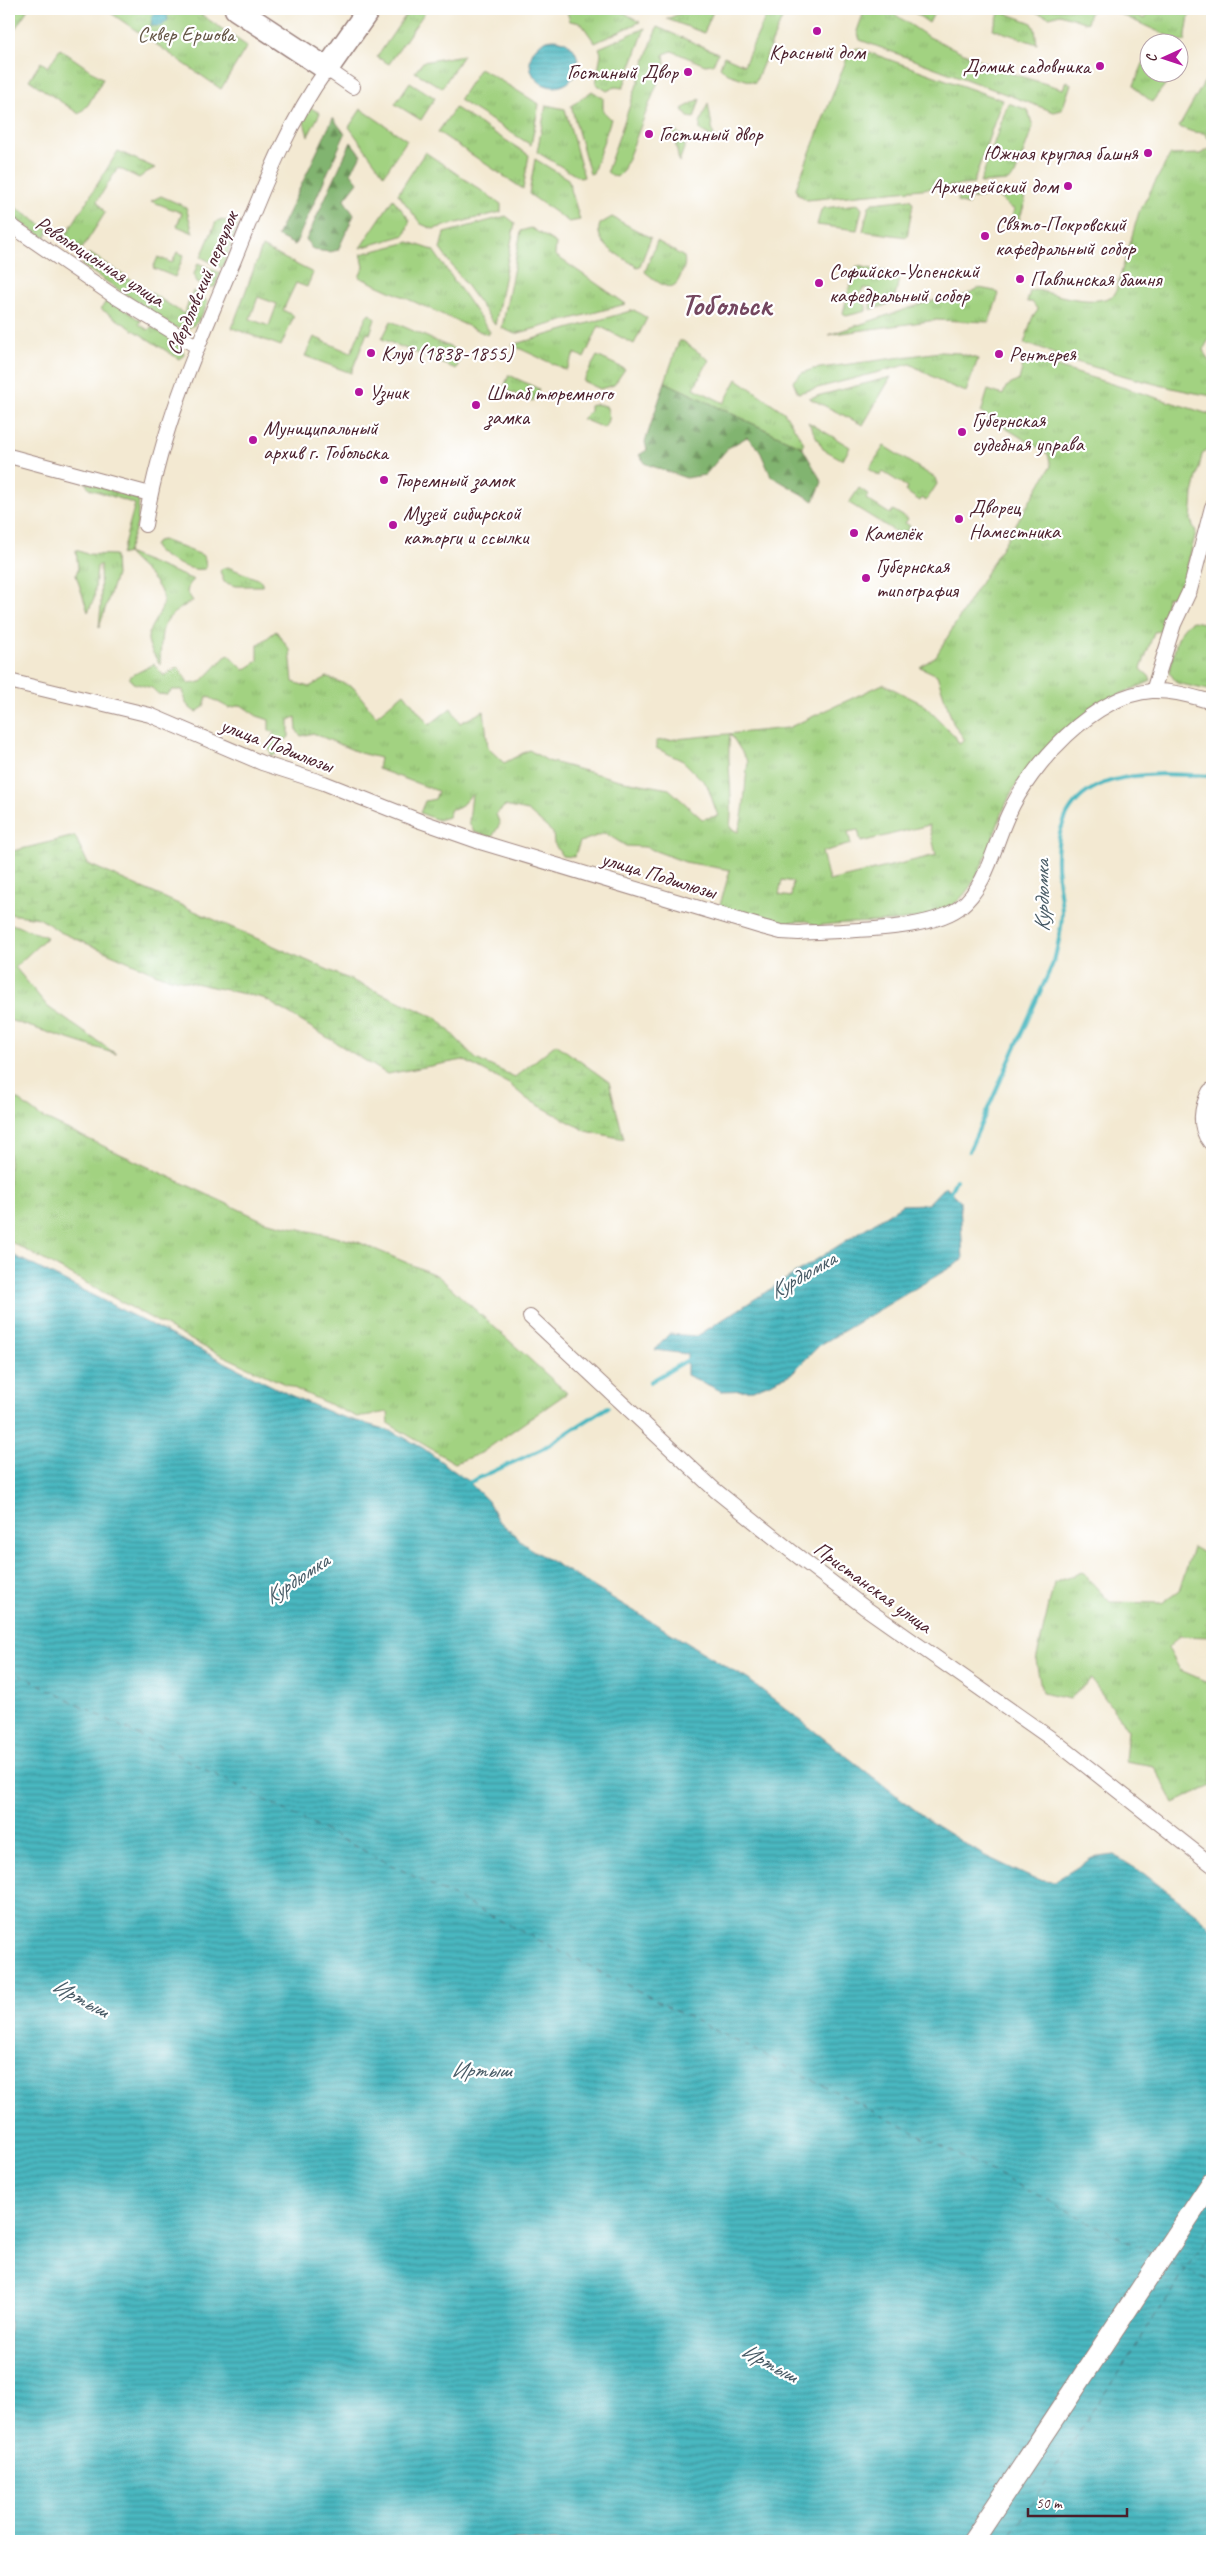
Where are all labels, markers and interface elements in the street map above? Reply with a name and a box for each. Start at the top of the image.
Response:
park label: Сквер Ершова [138,21,237,47]
marker: Красный дом [811,25,823,37]
north arrow [1138,32,1188,82]
place label: Красный дом [769,39,867,65]
place label: Домик садовника [963,53,1092,79]
text: С [1143,53,1160,63]
place label: Гостиный Двор [567,59,679,85]
marker: Домик садовника [1094,60,1106,72]
marker: Гостиный Двор [682,66,694,78]
place label: Гостиный двор [659,121,765,147]
marker: Гостиный двор [643,128,655,140]
place label: Южная круглая башня [984,140,1139,166]
marker: Южная круглая башня [1142,147,1154,159]
place label: Архиерейский дом [930,173,1060,199]
marker: Архиерейский дом [1062,180,1074,192]
street label: Свердловский переулок [160,205,245,359]
street label: Революционная улица [31,210,171,313]
place label: Свято-Покровский кафедральный собор [995,211,1137,261]
marker: Свято-Покровский кафедральный собор [979,230,991,242]
place label: Софийско-Успенский кафедральный собор [829,258,980,308]
place label: Павлинская башня [1030,266,1163,292]
marker: Павлинская башня [1014,273,1026,285]
marker: Софийско-Успенский кафедральный собор [813,277,825,289]
district label: Тобольск [681,285,774,324]
place label: Клуб (1838-1855) [381,340,514,366]
place label: Рентерея [1009,341,1077,367]
marker: Клуб (1838-1855) [365,347,377,359]
marker: Рентерея [993,348,1005,360]
place label: Узник [369,379,410,406]
place label: Штаб тюремного замка [483,380,616,431]
marker: Узник [353,386,365,398]
marker: Штаб тюремного замка [470,399,482,411]
place label: Губернская судебная управа [972,407,1085,457]
place label: Муниципальный архив г. Тобольска [263,415,390,465]
marker: Губернская судебная управа [956,426,968,438]
marker: Муниципальный архив г. Тобольска [247,434,259,446]
place label: Тюремный замок [394,467,516,494]
marker: Тюремный замок [378,474,390,486]
place label: Дворец Наместника [969,494,1062,544]
place label: Музей сибирской каторги и ссылки [403,500,530,550]
marker: Дворец Наместника [953,513,965,525]
marker: Музей сибирской каторги и ссылки [387,519,399,531]
place label: Камелёк [864,520,924,546]
marker: Камелёк [848,527,860,539]
place label: Губернская типография [876,553,959,603]
marker: Губернская типография [860,572,872,584]
street label: улица Подшлюзы [215,711,339,779]
street label: улица Подшлюзы [597,845,721,905]
water label: Курдюмка [1028,857,1056,932]
water label: Курдюмка [764,1243,843,1305]
street label: Пристанская улица [809,1535,939,1640]
water label: Курдюмка [259,1545,337,1611]
water label: Иртыш [47,1971,115,2025]
water label: Иртыш [451,2056,513,2084]
water label: Иртыш [736,2336,804,2390]
scale bar [1028,2485,1127,2517]
text: 50 m [1036,2494,1063,2513]

